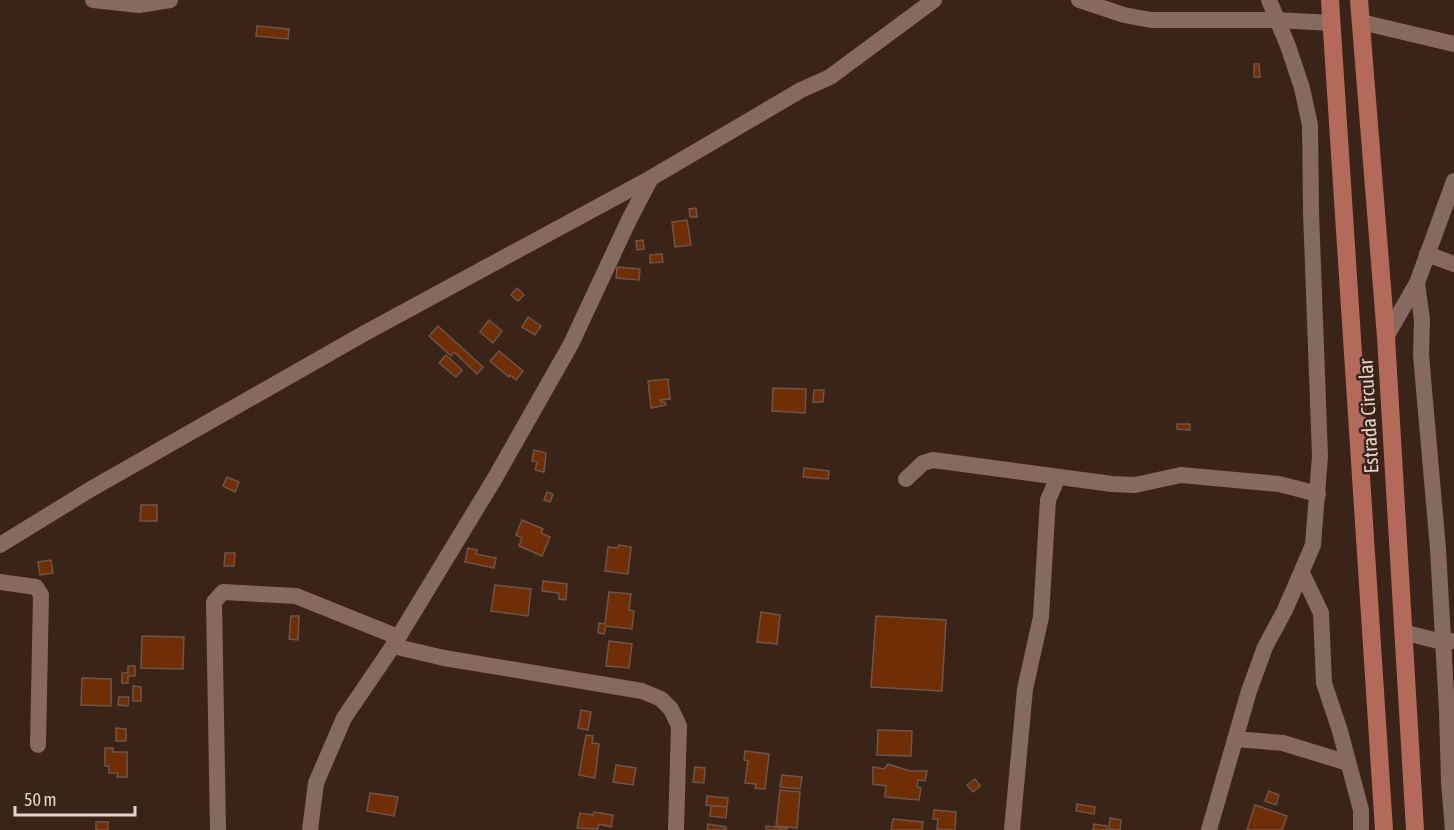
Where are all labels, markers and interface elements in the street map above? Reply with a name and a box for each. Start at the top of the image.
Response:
street label: Estrada Circular [1353,357,1382,474]
scale bar [15,779,135,817]
text: 50 m [24,789,56,810]

